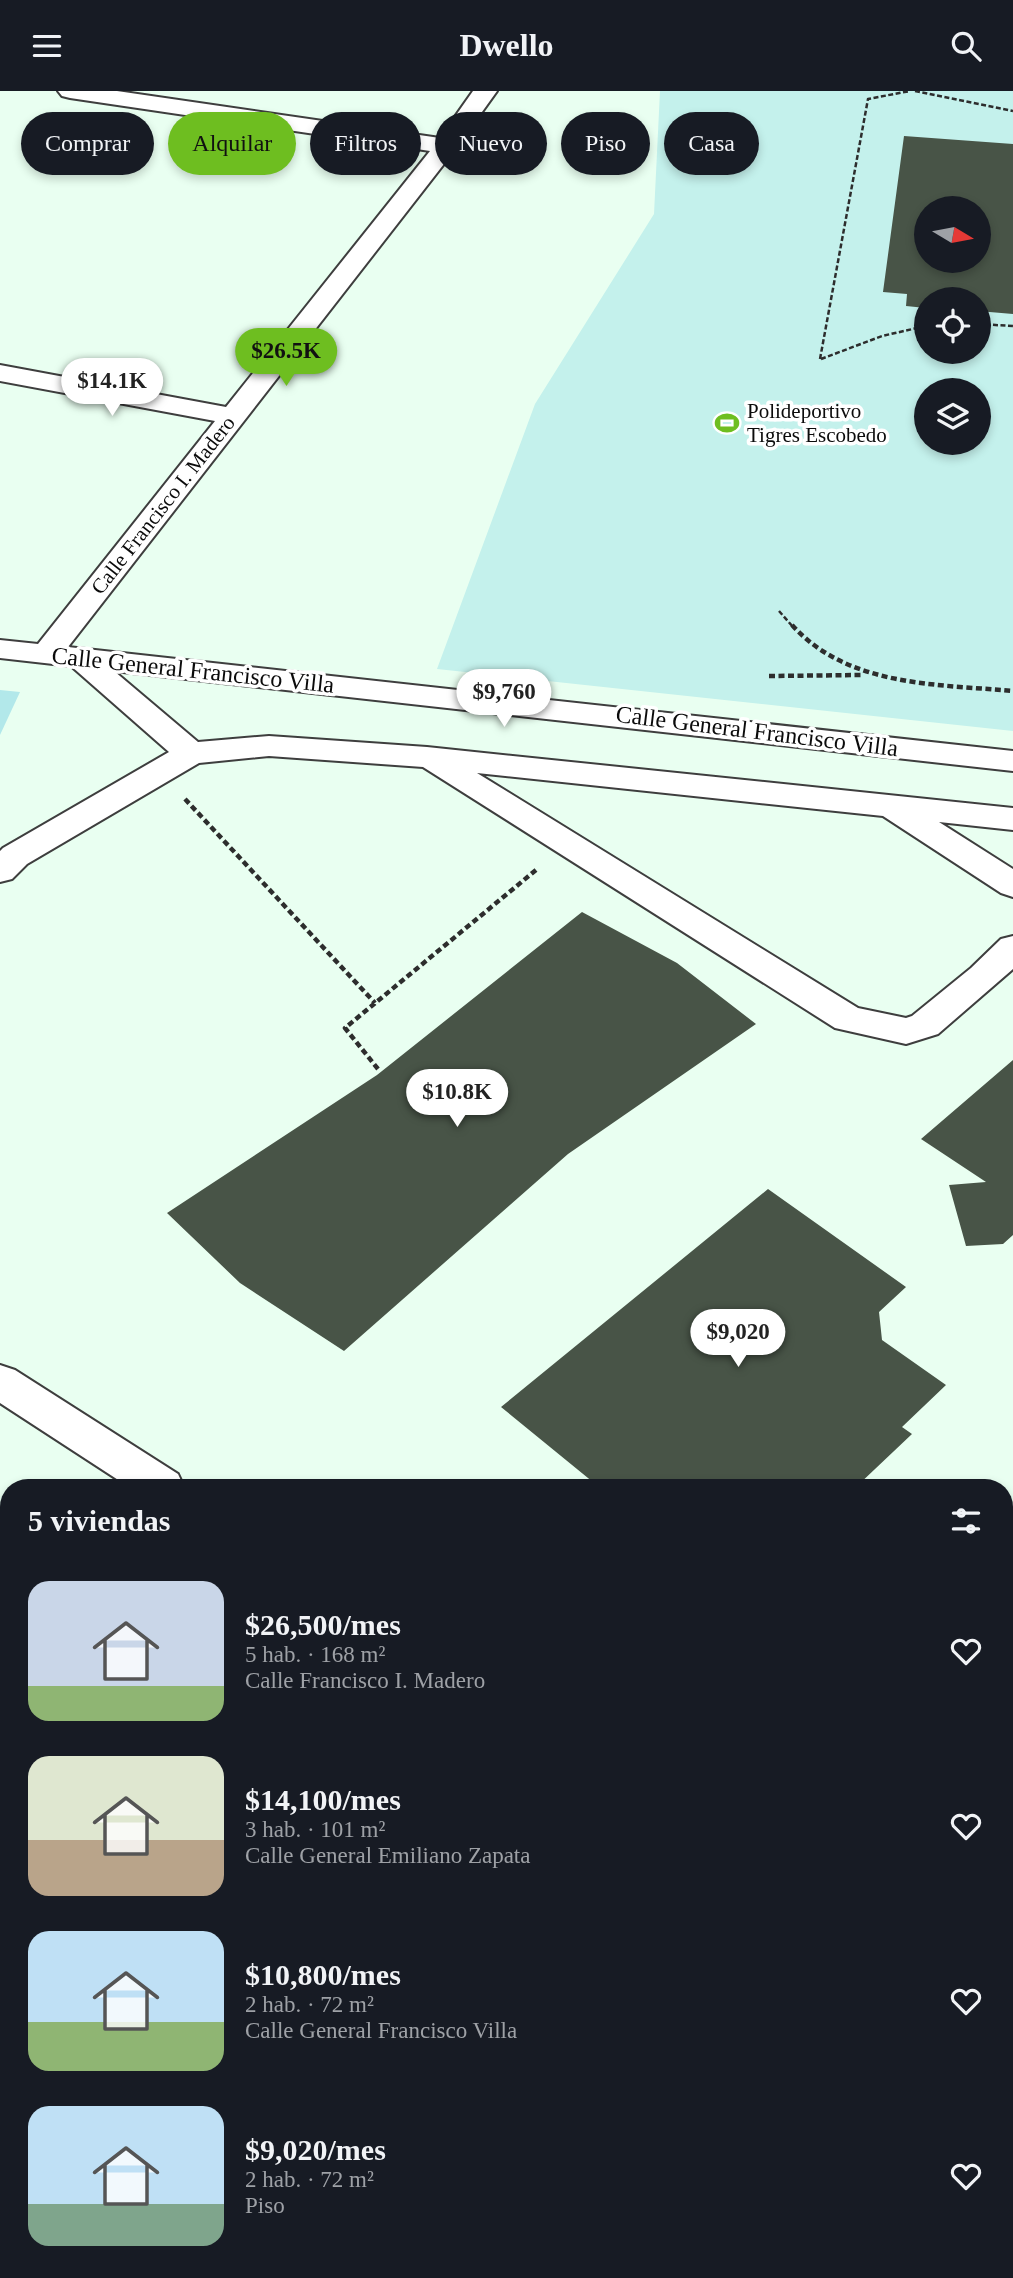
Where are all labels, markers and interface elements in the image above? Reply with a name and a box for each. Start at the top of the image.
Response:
icon: menu [28,27,66,65]
text: Dwello [459,27,554,63]
icon: search [947,27,985,65]
chip: Comprar [21,112,154,175]
chip: Alquilar [168,112,296,175]
chip: Filtros [310,112,421,175]
chip: Nuevo [435,112,547,175]
chip: Piso [561,112,650,175]
chip: Casa [664,112,759,175]
north arrow [914,196,990,273]
map controls [914,196,991,455]
button: locate [914,287,991,364]
pin: $26.5K [229,329,343,388]
text: $26.5K [251,338,321,363]
pin: $14.1K [55,359,169,418]
text: $14.1K [77,368,147,393]
button: layers [914,378,991,455]
place label: Polideportivo Tigres Escobedo [747,399,887,447]
sports icon: Polideportivo Tigres Escobedo [713,409,741,437]
street label: Calle Francisco I. Madero [86,411,240,599]
street label: Calle General Francisco Villa [50,642,336,698]
pin: $9,760 [447,669,561,729]
text: $9,760 [472,679,536,704]
street label: Calle General Francisco Villa [614,701,900,761]
pin: $10.8K [400,1069,514,1129]
text: $10.8K [422,1079,492,1104]
pin: $9,020 [681,1309,795,1369]
text: $9,020 [706,1319,770,1344]
icon: filters [947,1502,985,1540]
text: 5 viviendas [28,1504,171,1537]
text: $26,500/mes [245,1608,401,1641]
icon: home [84,1609,168,1693]
icon: heart [947,1632,985,1670]
text: 5 hab. · 168 m² [245,1642,385,1667]
text: Calle Francisco I. Madero [245,1668,485,1693]
text: $14,100/mes [245,1783,401,1816]
icon: home [84,1784,168,1868]
icon: heart [947,1807,985,1845]
text: 3 hab. · 101 m² [245,1817,385,1842]
text: Calle General Emiliano Zapata [245,1843,530,1868]
text: $10,800/mes [245,1958,401,1991]
icon: home [84,1959,168,2043]
icon: heart [947,1982,985,2020]
text: 2 hab. · 72 m² [245,1992,374,2017]
text: Calle General Francisco Villa [245,2018,517,2043]
text: $9,020/mes [245,2133,386,2166]
icon: home [84,2134,168,2218]
icon: heart [947,2157,985,2195]
text: 2 hab. · 72 m² [245,2167,374,2192]
text: Piso [245,2193,285,2218]

